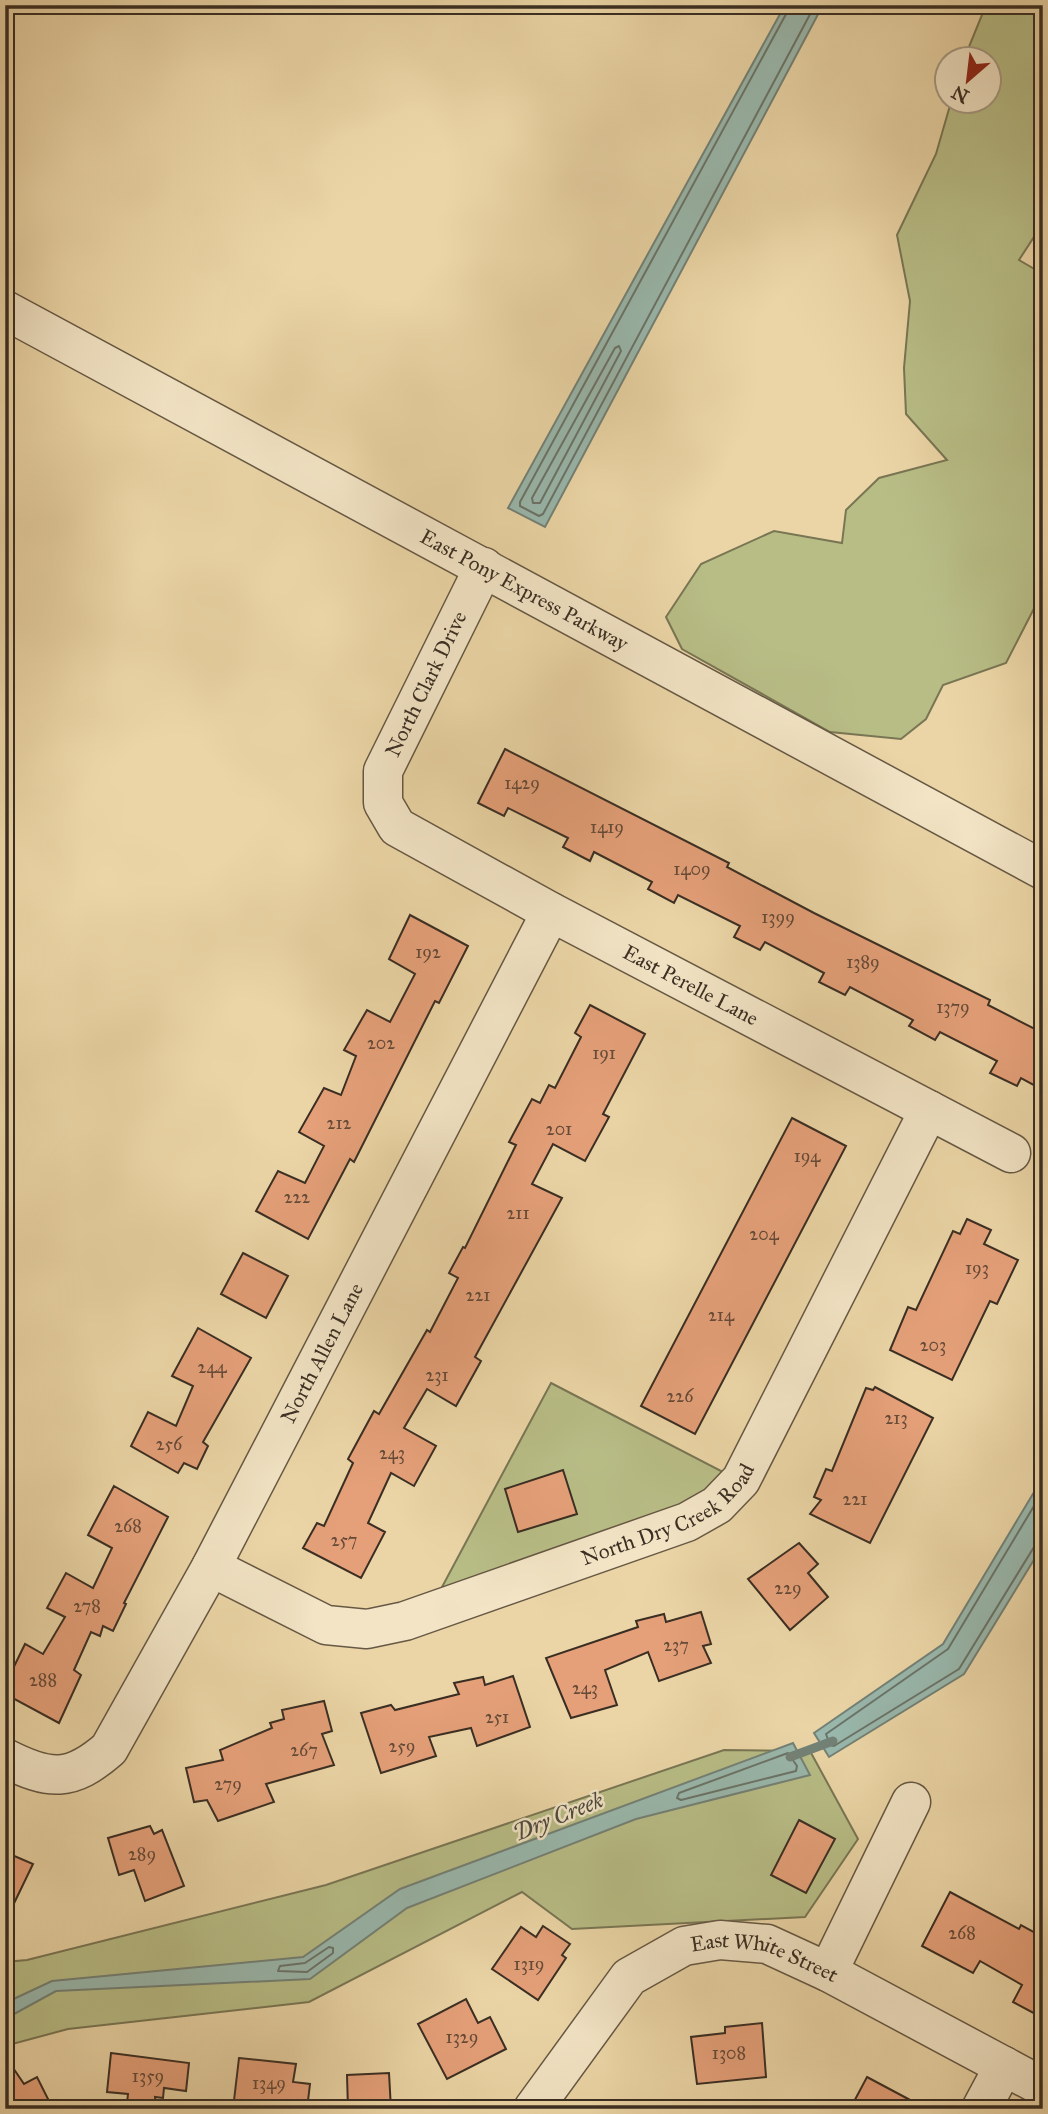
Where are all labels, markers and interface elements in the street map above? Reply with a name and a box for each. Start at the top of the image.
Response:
north arrow [932,46,1002,116]
text: N [948,81,973,109]
street label: East Pony Express Parkway [416,523,634,657]
street label: North Clark Drive [379,607,473,761]
house number: 1429 [504,772,540,794]
house number: 1419 [590,816,624,838]
house number: 1409 [673,858,711,880]
house number: 1399 [761,906,795,928]
street label: East Perelle Lane [618,939,763,1031]
house number: 192 [415,941,441,963]
house number: 1389 [846,951,880,973]
house number: 1379 [936,996,970,1018]
house number: 202 [367,1032,395,1054]
house number: 191 [592,1042,616,1064]
house number: 212 [327,1112,352,1134]
house number: 201 [546,1118,572,1140]
house number: 194 [794,1145,821,1167]
house number: 222 [284,1186,310,1208]
house number: 211 [506,1202,530,1224]
house number: 204 [749,1223,780,1245]
house number: 193 [965,1257,989,1279]
street label: North Allen Lane [275,1278,369,1427]
house number: 221 [466,1284,490,1306]
house number: 214 [708,1304,735,1326]
house number: 203 [920,1334,946,1356]
house number: 244 [198,1356,227,1378]
house number: 231 [425,1364,449,1386]
house number: 226 [667,1385,694,1407]
house number: 213 [884,1407,908,1429]
house number: 256 [156,1433,183,1455]
house number: 243 [379,1442,405,1464]
street label: North Dry Creek Road [578,1459,760,1571]
house number: 221 [843,1488,867,1510]
house number: 268 [114,1515,142,1537]
house number: 257 [331,1529,357,1551]
house number: 229 [774,1577,802,1599]
house number: 278 [73,1595,101,1617]
house number: 237 [663,1634,689,1656]
house number: 288 [29,1669,57,1691]
house number: 243 [572,1677,598,1699]
house number: 251 [485,1706,509,1728]
house number: 259 [389,1735,415,1757]
house number: 267 [290,1739,318,1761]
house number: 279 [214,1773,242,1795]
water label: Dry Creek [509,1785,607,1847]
house number: 289 [128,1843,156,1865]
house number: 268 [948,1922,976,1944]
street label: East White Street [688,1927,843,1988]
house number: 1319 [514,1953,544,1975]
house number: 1329 [446,2026,478,2048]
house number: 1308 [712,2042,746,2064]
house number: 1359 [132,2065,164,2087]
house number: 1349 [252,2072,286,2094]

